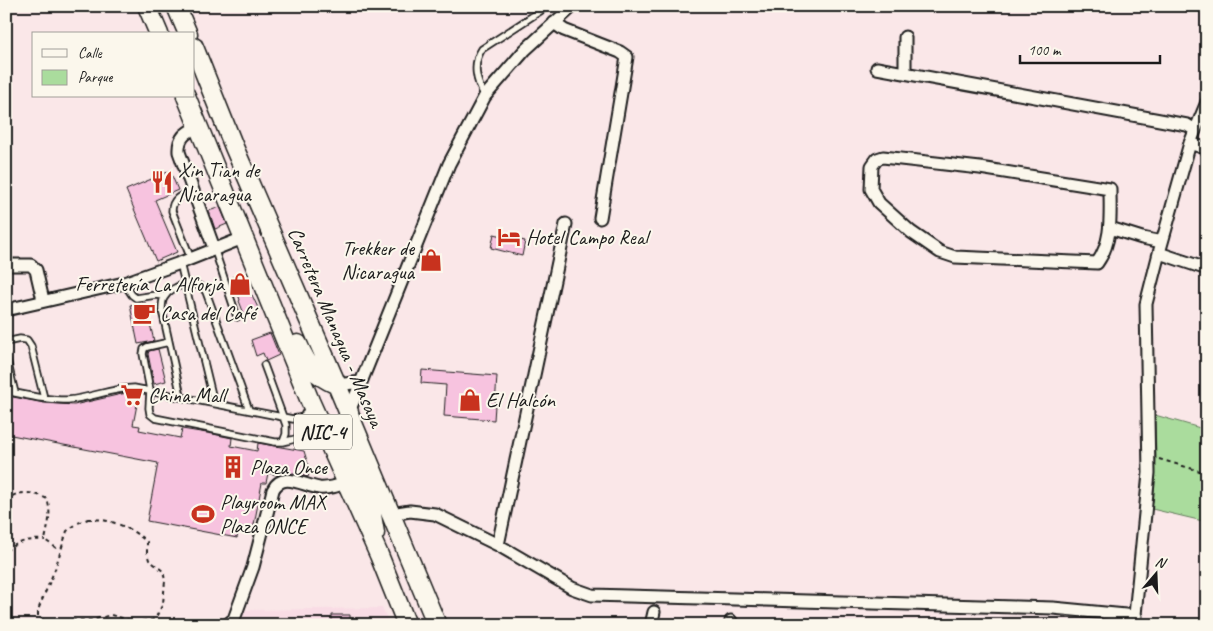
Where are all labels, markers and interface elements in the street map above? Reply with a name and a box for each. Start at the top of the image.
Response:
legend [32,32,195,98]
scale bar [1020,32,1160,64]
text: 100 m [1028,41,1062,60]
text: Calle [78,44,103,63]
text: Parque [78,68,114,87]
place label: Xin Tian de Nicaragua [178,157,262,207]
restaurant icon: Xin Tian de Nicaragua [149,169,175,195]
street label: Carretera Managua - Masaya [282,223,391,433]
hotel icon: Hotel Campo Real [496,224,522,250]
place label: Hotel Campo Real [526,224,651,250]
place label: Trekker de Nicaragua [341,235,416,285]
shop icon: Trekker de Nicaragua [418,247,444,273]
place label: Ferretería La Alforja [75,271,226,297]
shop icon: Ferretería La Alforja [227,271,253,297]
cafe icon: Casa del Café [131,300,157,326]
place label: Casa del Café [160,300,259,326]
supermarket icon: China Mall [119,382,145,408]
place label: China Mall [148,382,229,408]
shop icon: El Halcón [457,387,483,413]
place label: El Halcón [486,387,556,413]
road number: NIC-4 [294,414,352,450]
building icon: Plaza Once [220,454,246,480]
place label: Plaza Once [250,454,328,480]
place label: Playroom MAX Plaza ONCE [220,489,328,539]
sports icon: Playroom MAX Plaza ONCE [190,501,216,527]
north arrow [1130,548,1180,598]
text: N [1153,553,1169,572]

